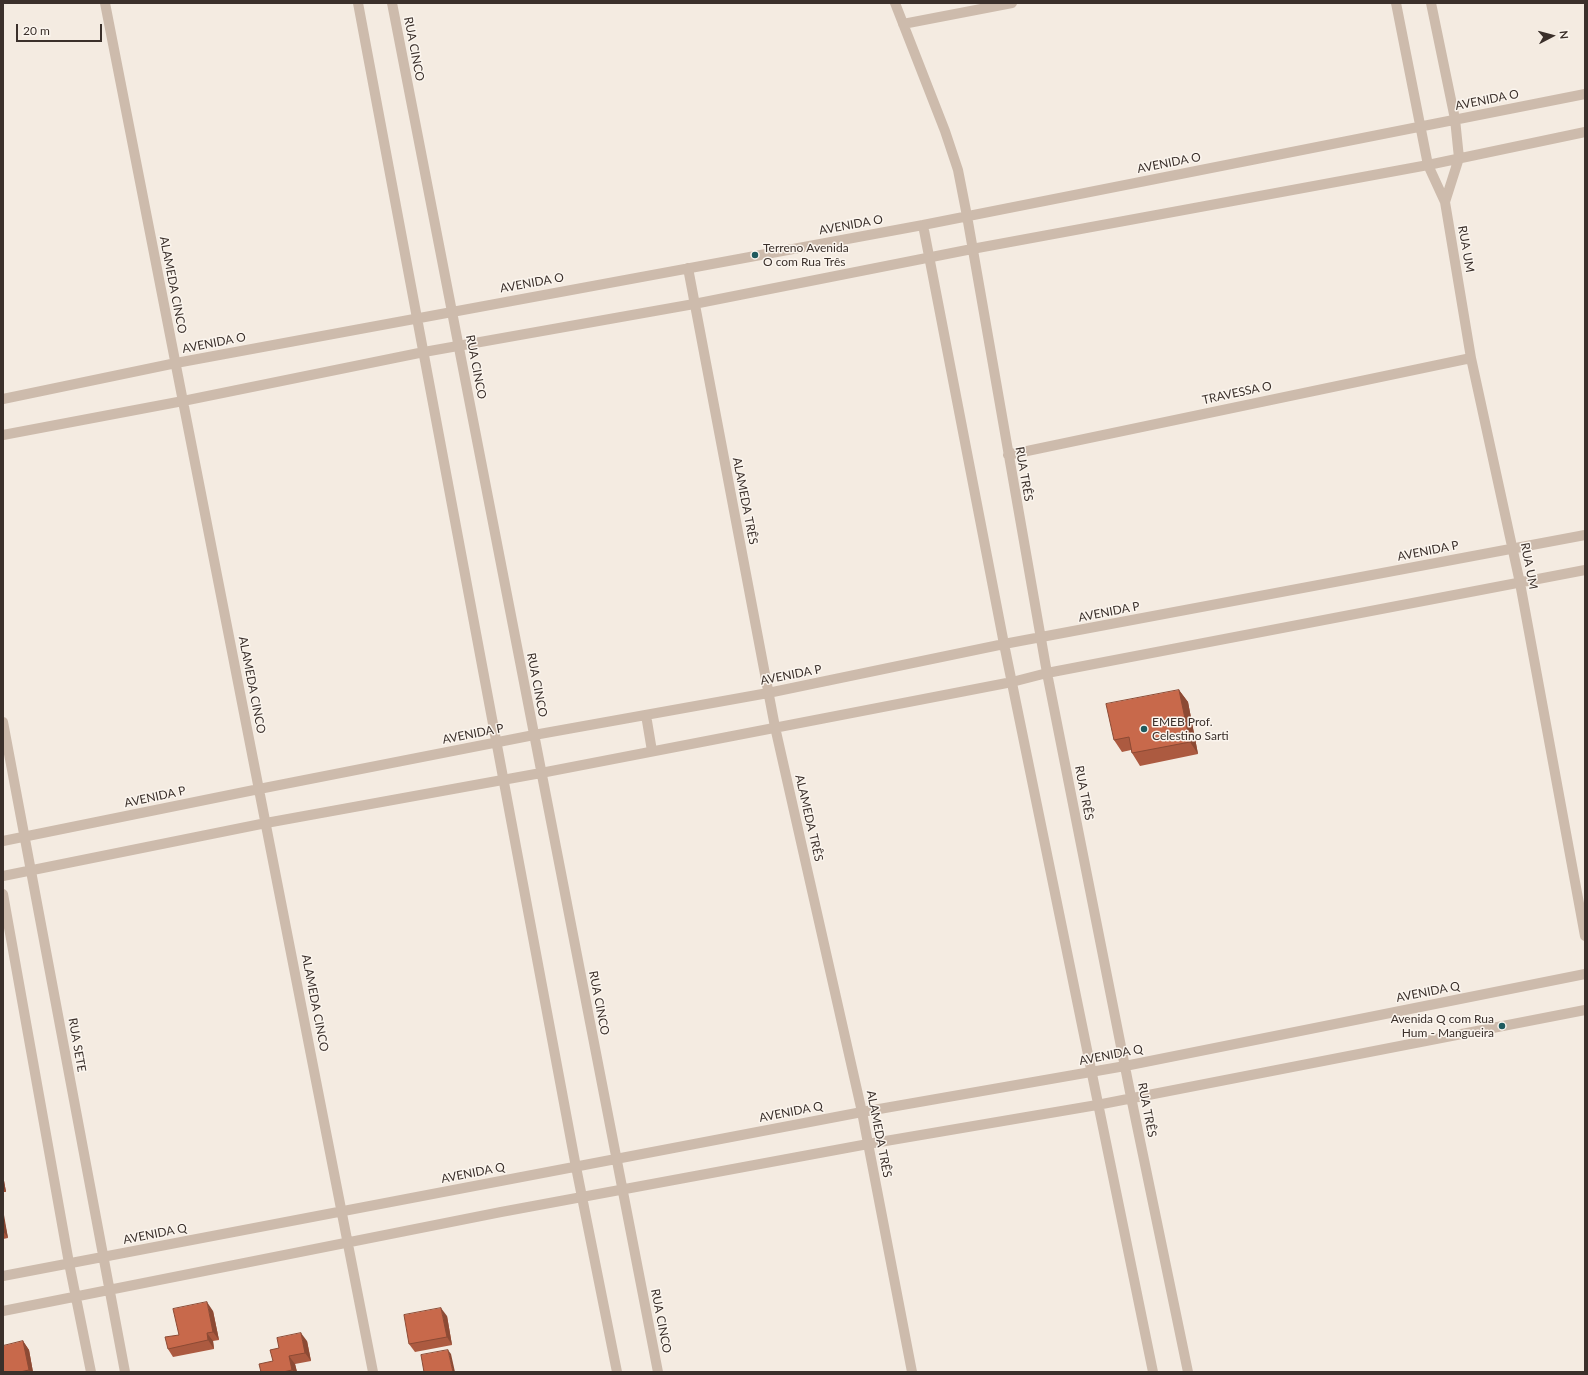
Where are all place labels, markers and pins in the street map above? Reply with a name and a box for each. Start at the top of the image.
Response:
place label: Terreno Avenida O com Rua Três [763,241,849,269]
marker: Terreno Avenida O com Rua Três [750,250,760,260]
place label: EMEB Prof. Celestino Sarti [1152,715,1229,743]
marker: EMEB Prof. Celestino Sarti [1139,724,1149,734]
place label: Avenida Q com Rua Hum - Mangueira [1391,1012,1494,1040]
marker: Avenida Q com Rua Hum - Mangueira [1497,1021,1507,1031]

